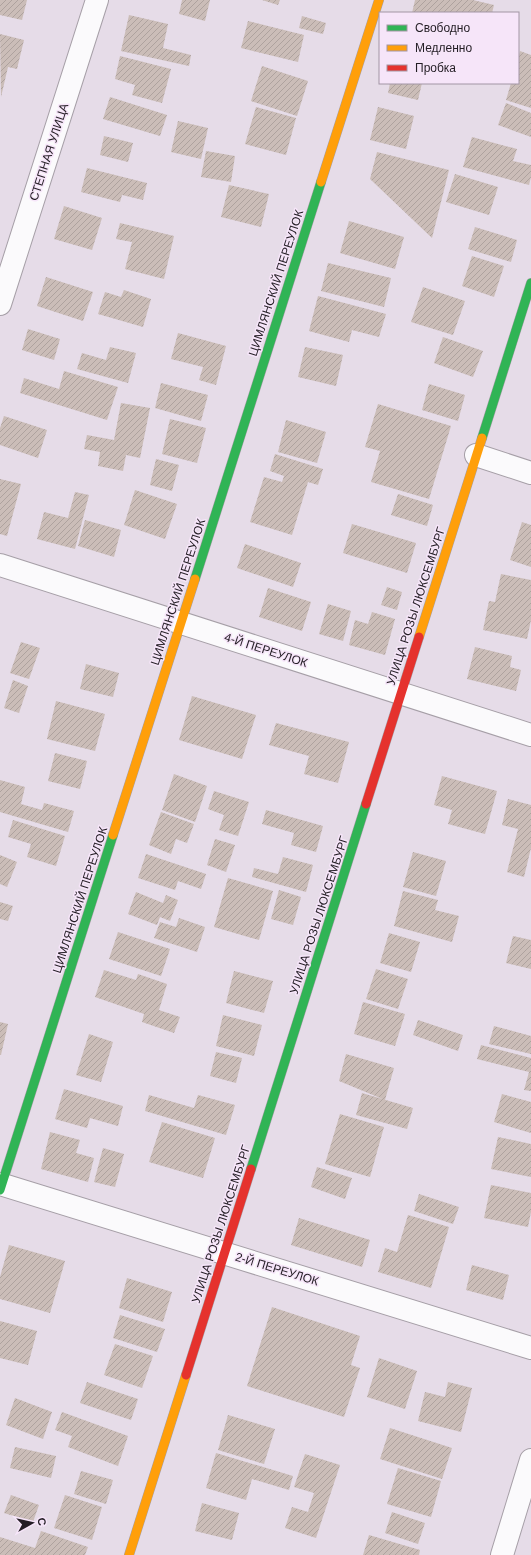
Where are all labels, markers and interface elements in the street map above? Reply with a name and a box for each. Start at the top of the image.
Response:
legend [379,12,519,84]
text: Свободно [415,21,470,35]
text: Медленно [415,41,472,55]
text: Пробка [415,61,456,75]
street label: СТЕПНАЯ УЛИЦА [27,102,71,202]
street label: ЦИМЛЯНСКИЙ ПЕРЕУЛОК [245,208,306,358]
street label: ЦИМЛЯНСКИЙ ПЕРЕУЛОК [147,517,208,667]
street label: УЛИЦА РОЗЫ ЛЮКСЕМБУРГ [384,525,448,687]
street label: 4-Й ПЕРЕУЛОК [223,629,310,670]
street label: ЦИМЛЯНСКИЙ ПЕРЕУЛОК [49,825,110,975]
street label: УЛИЦА РОЗЫ ЛЮКСЕМБУРГ [287,834,351,996]
street label: УЛИЦА РОЗЫ ЛЮКСЕМБУРГ [189,1143,253,1305]
street label: 2-Й ПЕРЕУЛОК [233,1249,321,1288]
north arrow [12,1503,52,1543]
text: С [35,1517,48,1526]

